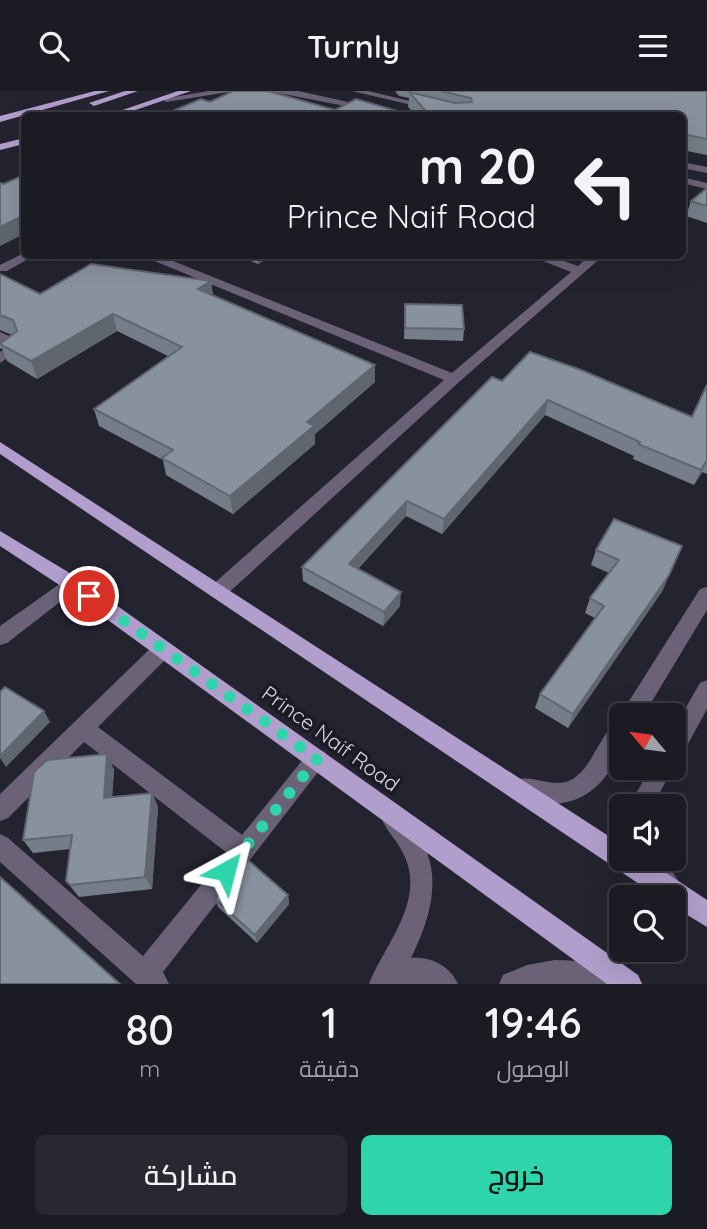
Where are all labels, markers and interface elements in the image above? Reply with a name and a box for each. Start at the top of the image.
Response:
text: Turnly [307,26,400,66]
icon: search [35,27,73,65]
icon: menu [634,27,672,65]
text: 20 m [419,135,536,196]
icon: left [560,140,651,231]
text: Prince Naif Road [287,196,536,236]
pin [59,566,119,626]
icon: arrive [70,577,108,615]
street label: Prince Naif Road [257,679,405,797]
north arrow [609,703,686,781]
map controls [609,703,686,962]
button: sound [609,794,686,871]
position arrow [189,834,263,908]
button: search [609,885,686,962]
text: 1 [321,996,337,1049]
text: 19:46 [485,996,582,1049]
text: 80 [125,1003,174,1056]
text: m [139,1054,160,1083]
text: دقيقة [299,1054,359,1083]
text: الوصول [496,1054,570,1083]
button: مشاركة [35,1135,347,1215]
button: خروج [361,1135,672,1215]

